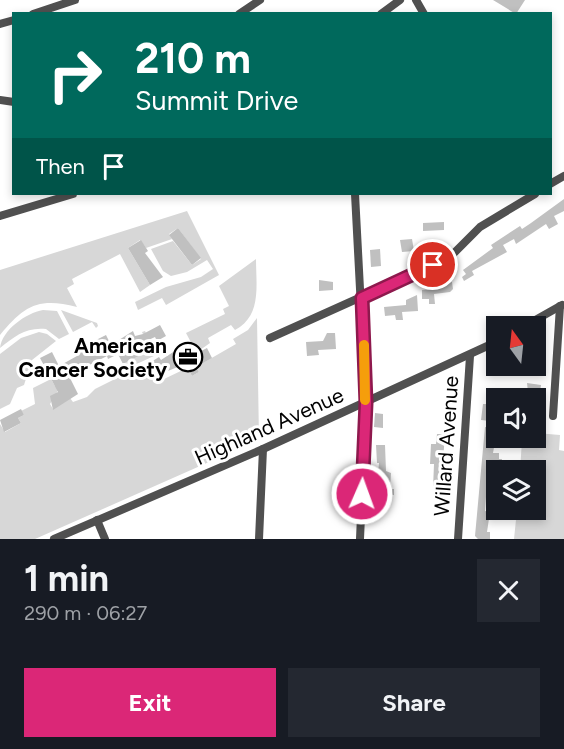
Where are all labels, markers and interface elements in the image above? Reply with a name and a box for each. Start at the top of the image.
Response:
text: 210 m [135,33,251,84]
icon: right [36,36,114,114]
text: Summit Drive [135,84,298,117]
icon: arrive [97,150,130,183]
text: Then [36,153,85,180]
pin [407,239,458,290]
icon: arrive [416,248,449,281]
north arrow [486,316,546,376]
map controls [486,316,546,520]
place label: American Cancer Society [19,333,168,382]
office icon: American Cancer Society [172,341,204,373]
street label: Willard Avenue [429,375,463,517]
street label: Highland Avenue [191,382,347,470]
button: sound [486,388,546,448]
button: layers [486,460,546,520]
position arrow [330,462,394,526]
text: 1 min [24,557,109,600]
button: close [477,559,540,622]
text: 290 m · 06:27 [24,601,147,625]
button: Exit [24,668,276,737]
button: Share [288,668,540,737]

